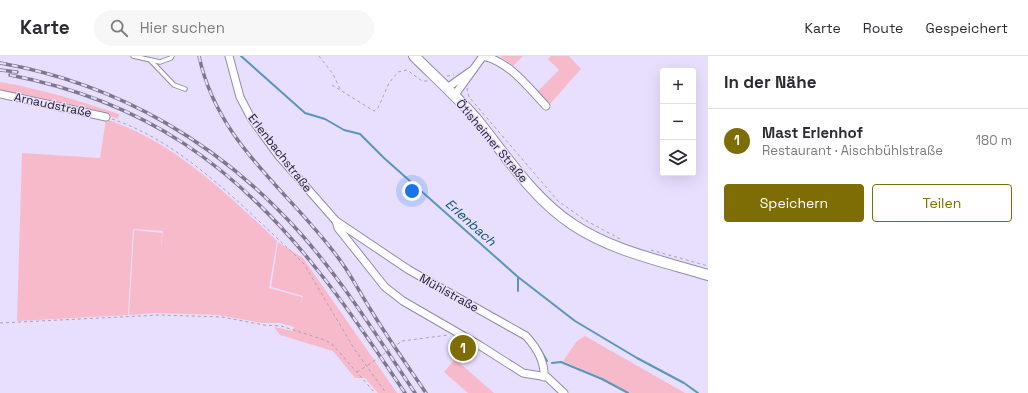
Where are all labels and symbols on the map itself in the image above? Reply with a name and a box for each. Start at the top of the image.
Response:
street label: Arnaudstraße [13,89,93,121]
street label: Ötisheimer Straße [452,96,532,186]
street label: Erlenbachstraße [244,111,316,195]
your location [402,181,422,201]
water label: Erlenbach [442,195,500,250]
street label: Mühlstraße [416,270,482,316]
pin: 1 [450,333,476,363]

